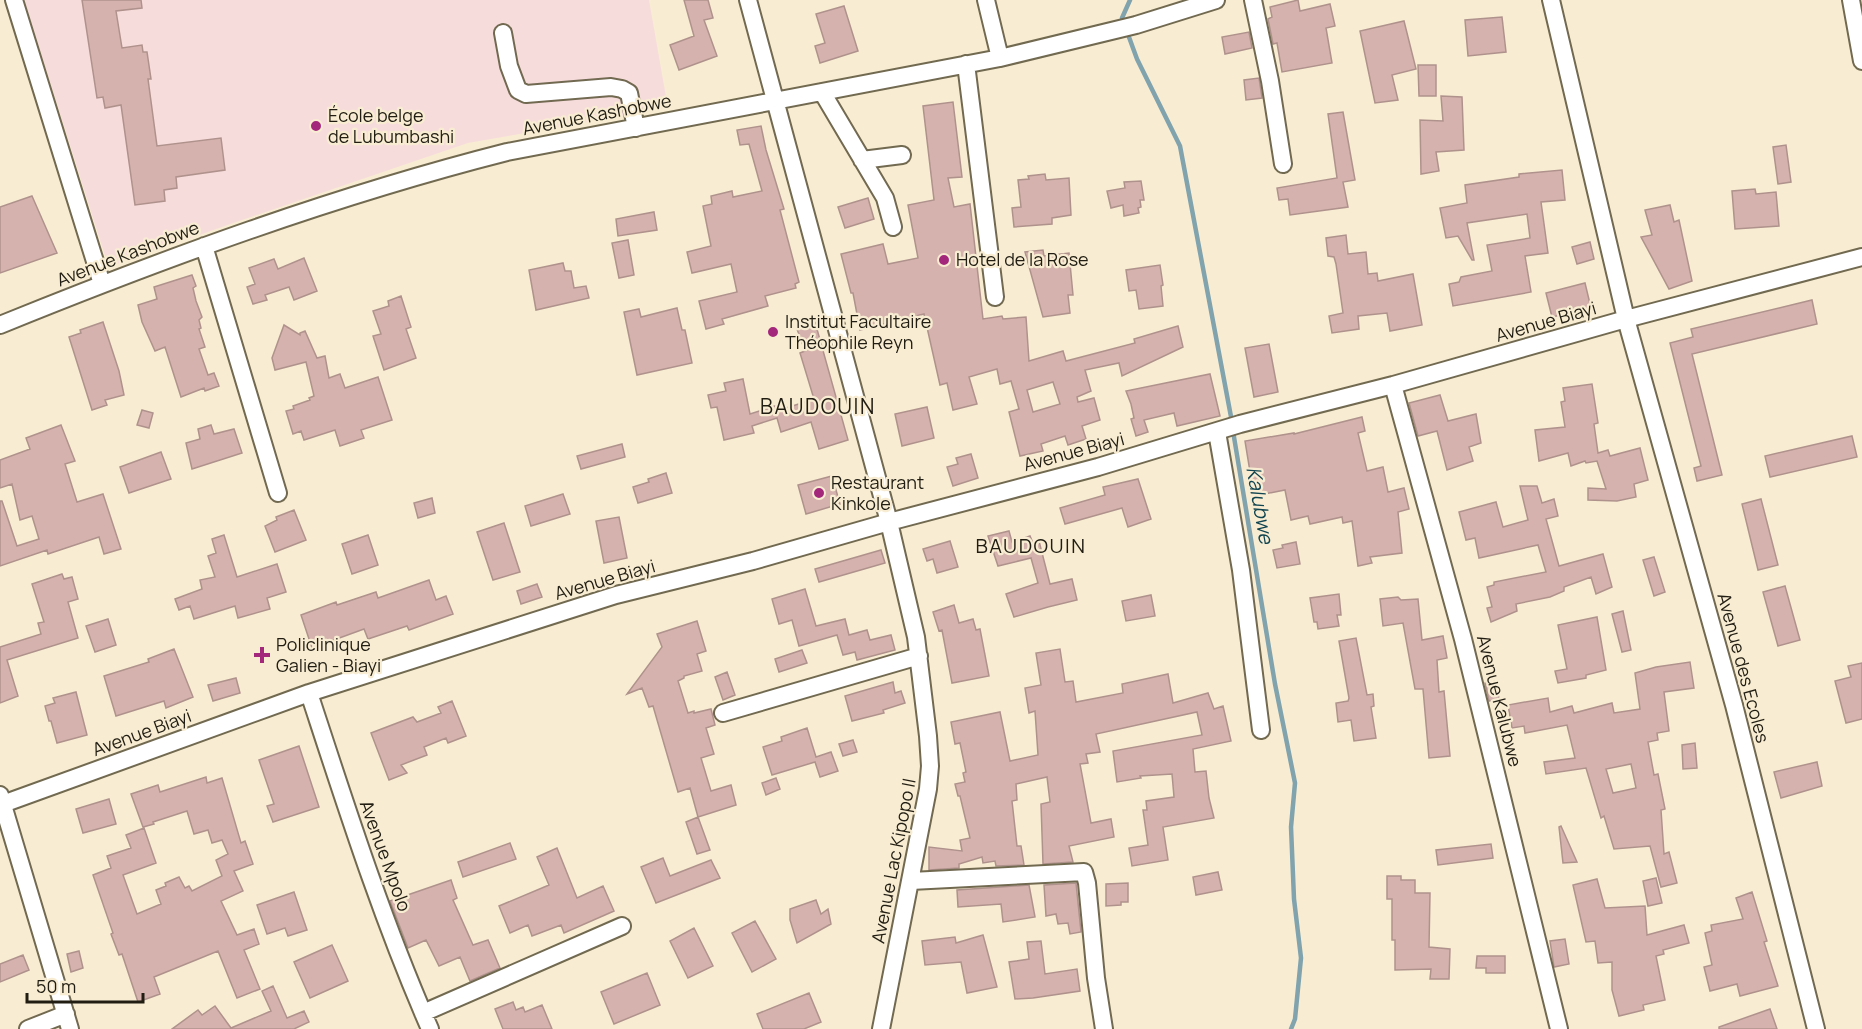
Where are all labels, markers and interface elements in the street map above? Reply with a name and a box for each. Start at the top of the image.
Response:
street label: Avenue Kashobwe [520,88,673,140]
place label: École belge de Lubumbashi [328,103,454,148]
marker: École belge de Lubumbashi [309,119,323,133]
street label: Avenue Kashobwe [53,215,202,291]
place label: Hotel de la Rose [956,247,1089,271]
marker: Hotel de la Rose [937,253,951,267]
street label: Avenue Biayi [1493,295,1599,347]
place label: Institut Facultaire Théophile Reyn [785,309,931,354]
marker: Institut Facultaire Théophile Reyn [766,325,780,339]
district label: BAUDOUIN [760,392,876,420]
street label: Avenue Biayi [1021,426,1127,476]
water label: Kalubwe [1240,464,1281,547]
place label: Restaurant Kinkole [831,470,924,515]
marker: Restaurant Kinkole [812,486,826,500]
district label: BAUDOUIN [976,532,1086,559]
street label: Avenue Biayi [552,553,658,605]
street label: Avenue des Ecoles [1712,590,1776,745]
place label: Policlinique Galien - Biayi [276,632,381,677]
street label: Avenue Kalubwe [1472,632,1528,769]
marker: Policlinique Galien - Biayi [253,646,271,664]
street label: Avenue Biayi [89,703,194,761]
street label: Avenue Lac Kipopo II [865,776,921,945]
street label: Avenue Mpolo [355,797,417,915]
scale bar [27,966,142,1004]
text: 50 m [36,974,76,998]

